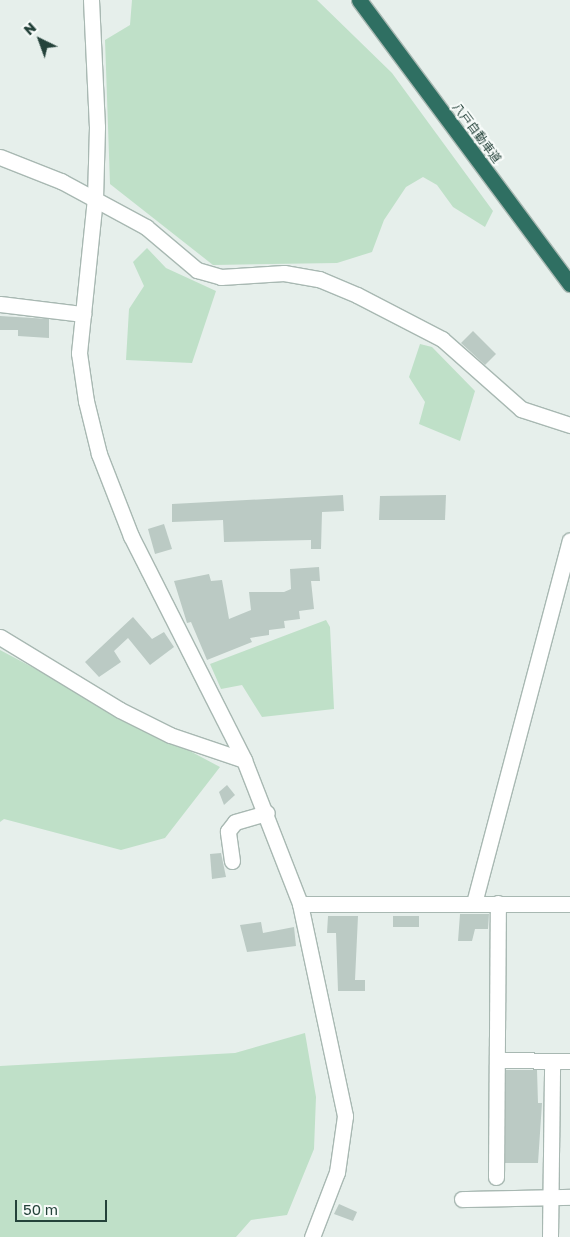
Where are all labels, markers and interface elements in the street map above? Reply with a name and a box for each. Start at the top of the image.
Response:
north arrow [15,15,65,65]
text: N [20,19,39,38]
street label: 八戸自動車道 [450,100,504,166]
scale bar [18,1190,110,1222]
text: 50 m [23,1200,58,1218]

